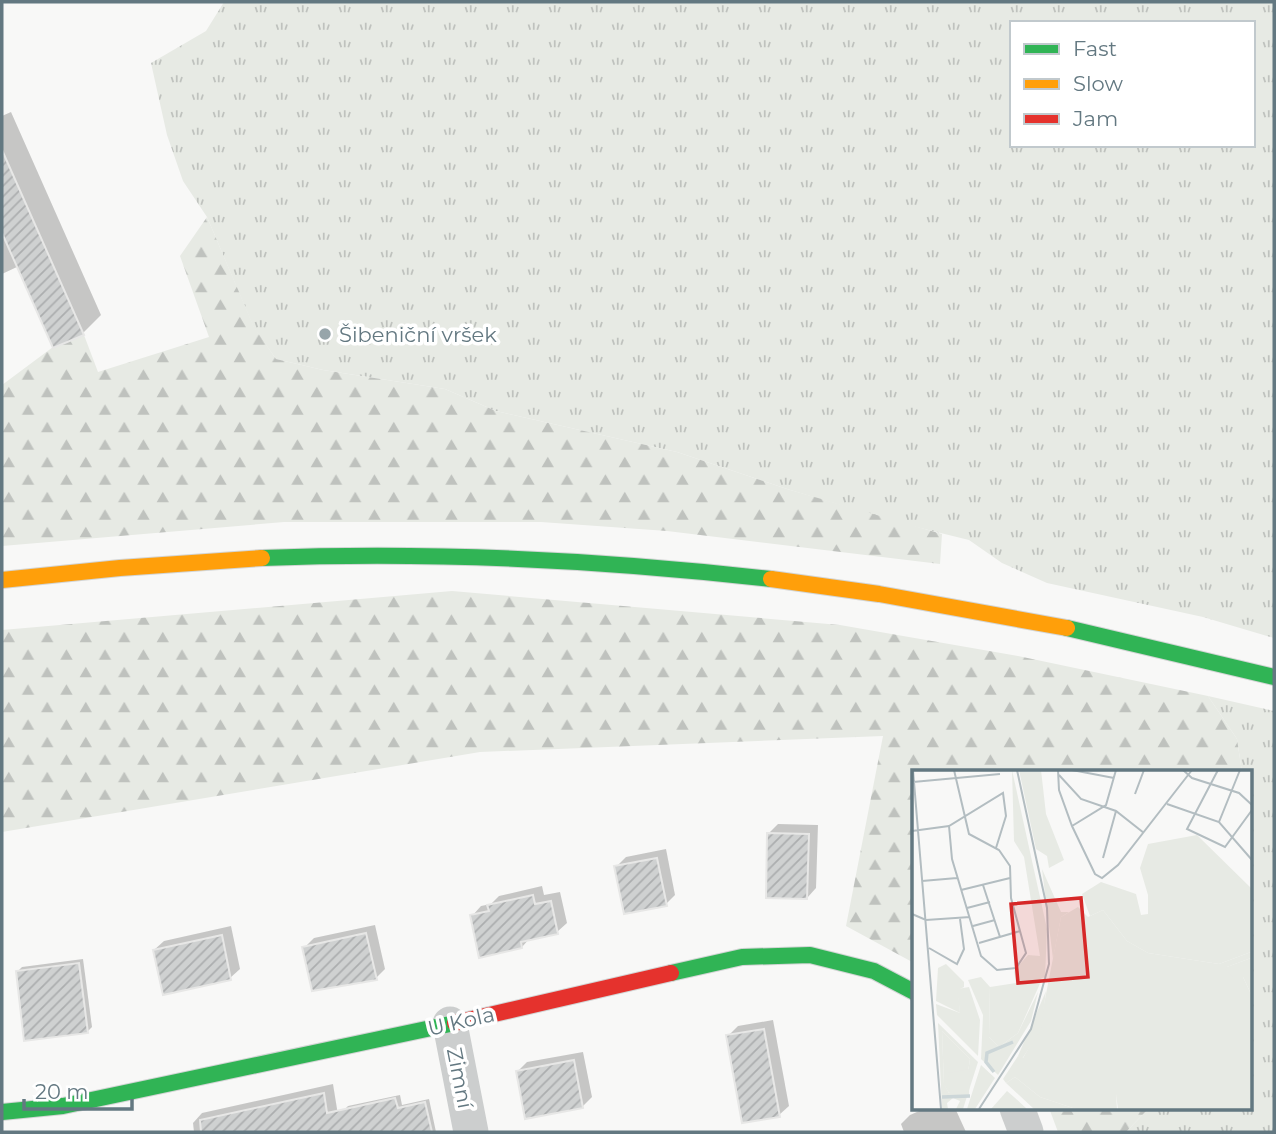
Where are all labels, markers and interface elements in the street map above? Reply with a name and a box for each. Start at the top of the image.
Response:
legend [1010,21,1255,147]
text: Fast [1073,36,1117,61]
text: Slow [1073,71,1123,96]
text: Jam [1072,106,1118,131]
place label: Šibeniční vršek [339,322,497,347]
marker: Šibeniční vršek [317,326,333,342]
inset map [912,770,1252,1110]
street label: U Kola [425,1001,497,1041]
street label: Zimní [442,1045,478,1112]
scale bar [24,1068,133,1112]
text: 20 m [35,1079,89,1104]

